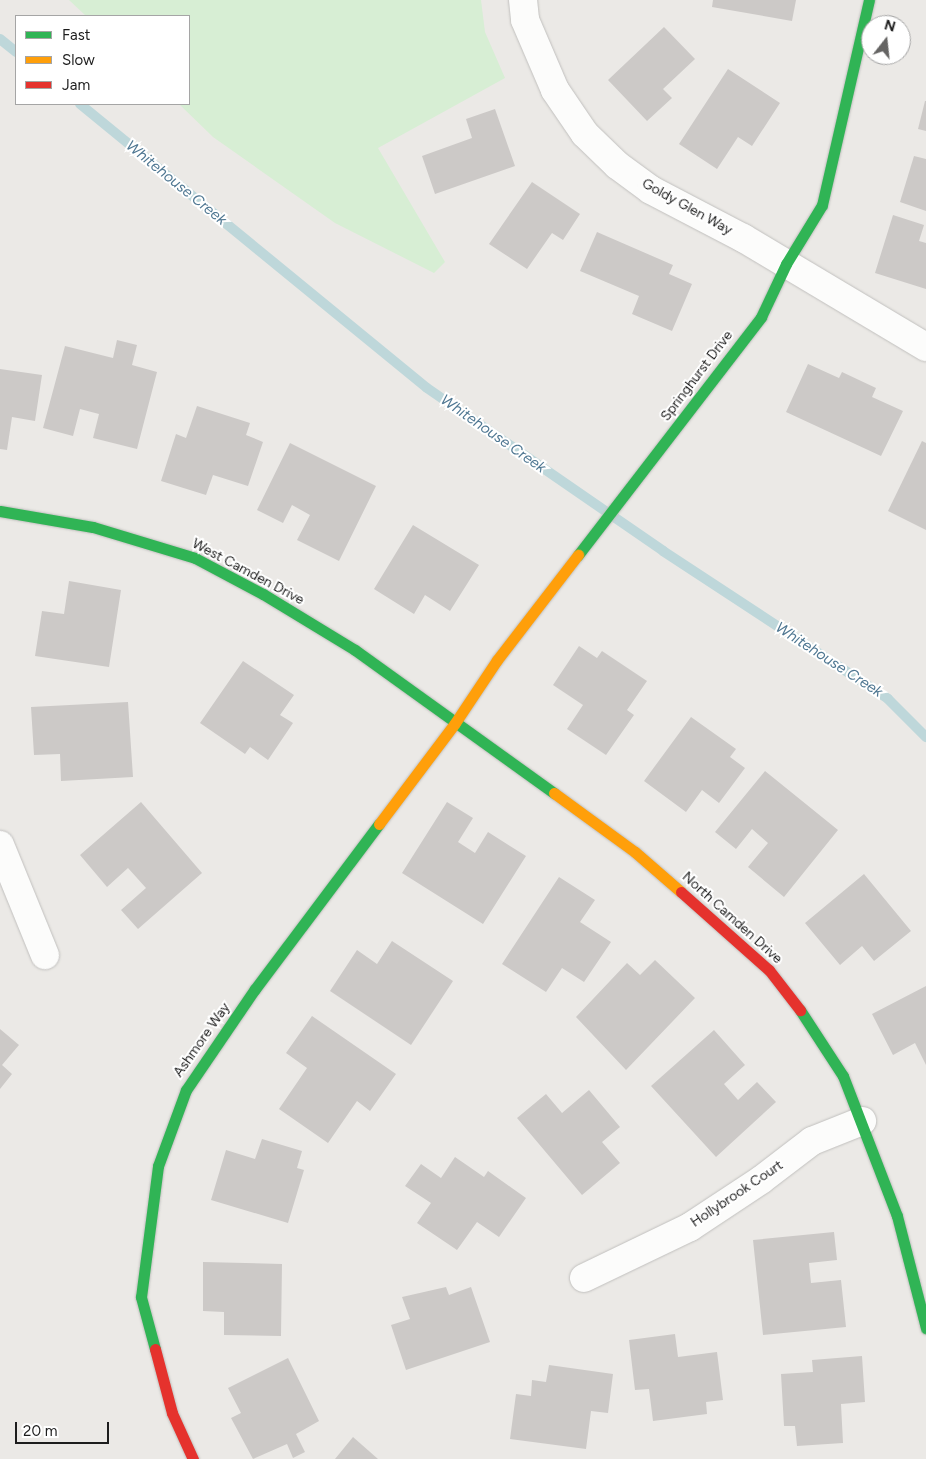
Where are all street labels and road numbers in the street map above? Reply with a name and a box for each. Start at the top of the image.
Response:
street label: Goldy Glen Way [639,175,735,239]
street label: Springhurst Drive [658,327,736,425]
street label: West Camden Drive [189,535,307,609]
street label: North Camden Drive [678,869,786,967]
street label: Ashmore Way [170,1000,234,1080]
street label: Hollybrook Court [688,1157,786,1231]

